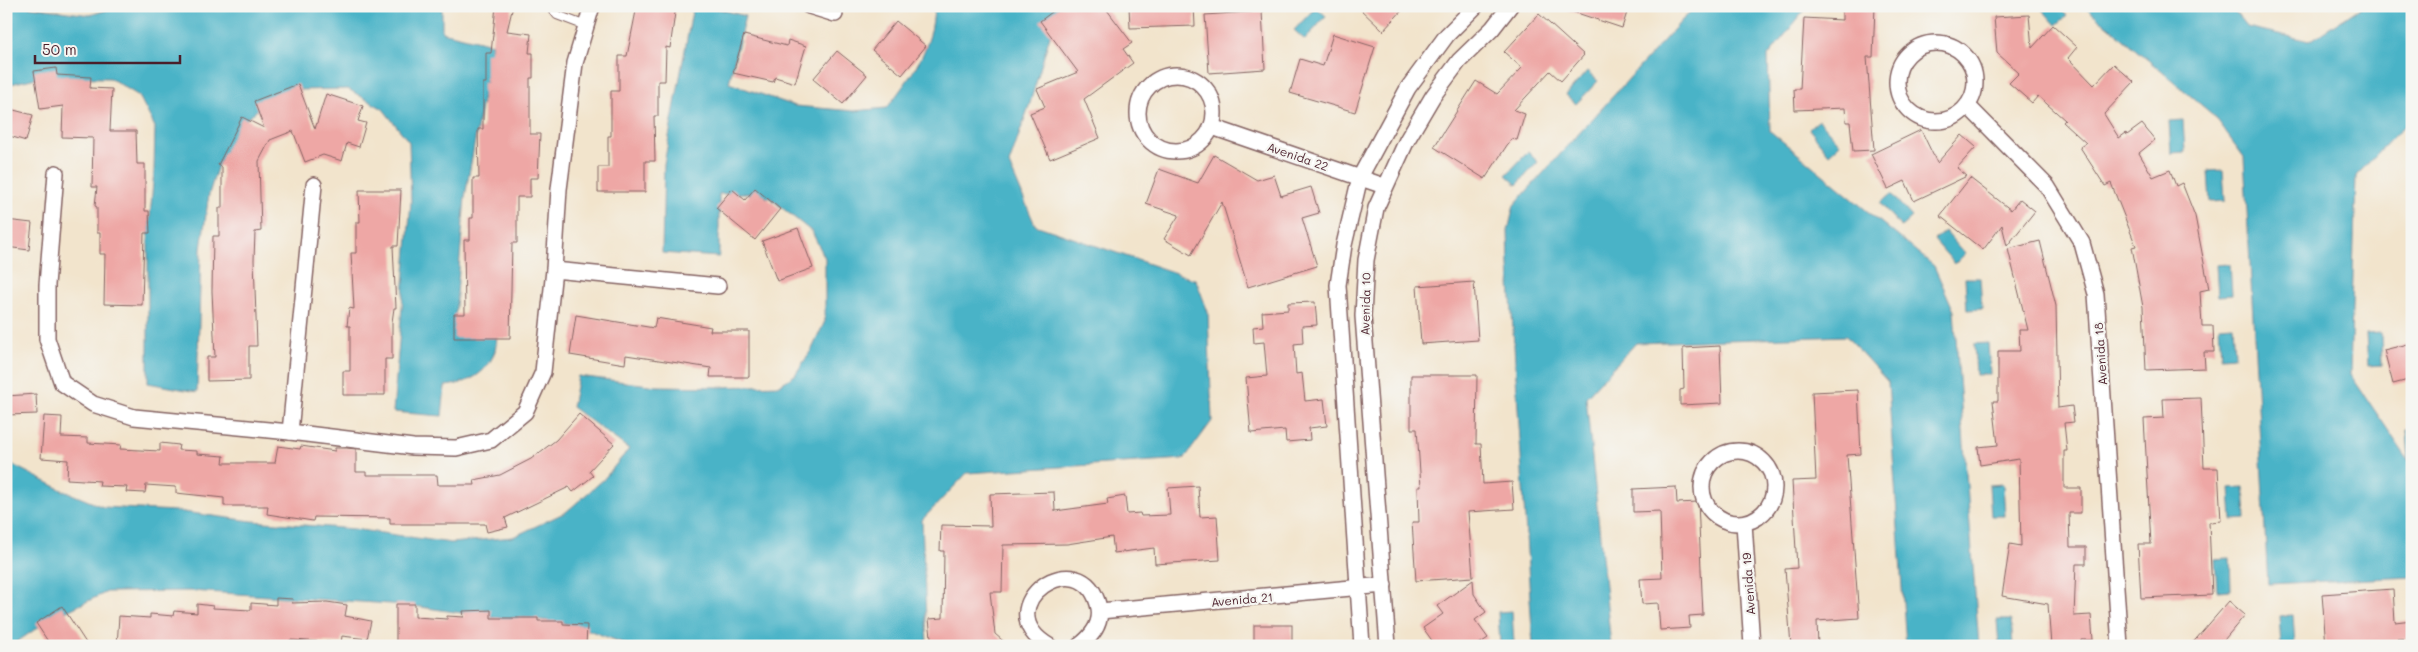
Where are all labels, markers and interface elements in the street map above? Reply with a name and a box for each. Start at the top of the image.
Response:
scale bar [35,32,180,64]
text: 50 m [42,39,77,59]
street label: Avenida 22 [1265,138,1331,174]
street label: Avenida 10 [1356,272,1374,336]
street label: Avenida 18 [2090,322,2110,386]
street label: Avenida 19 [1738,552,1758,616]
street label: Avenida 21 [1210,588,1274,610]

